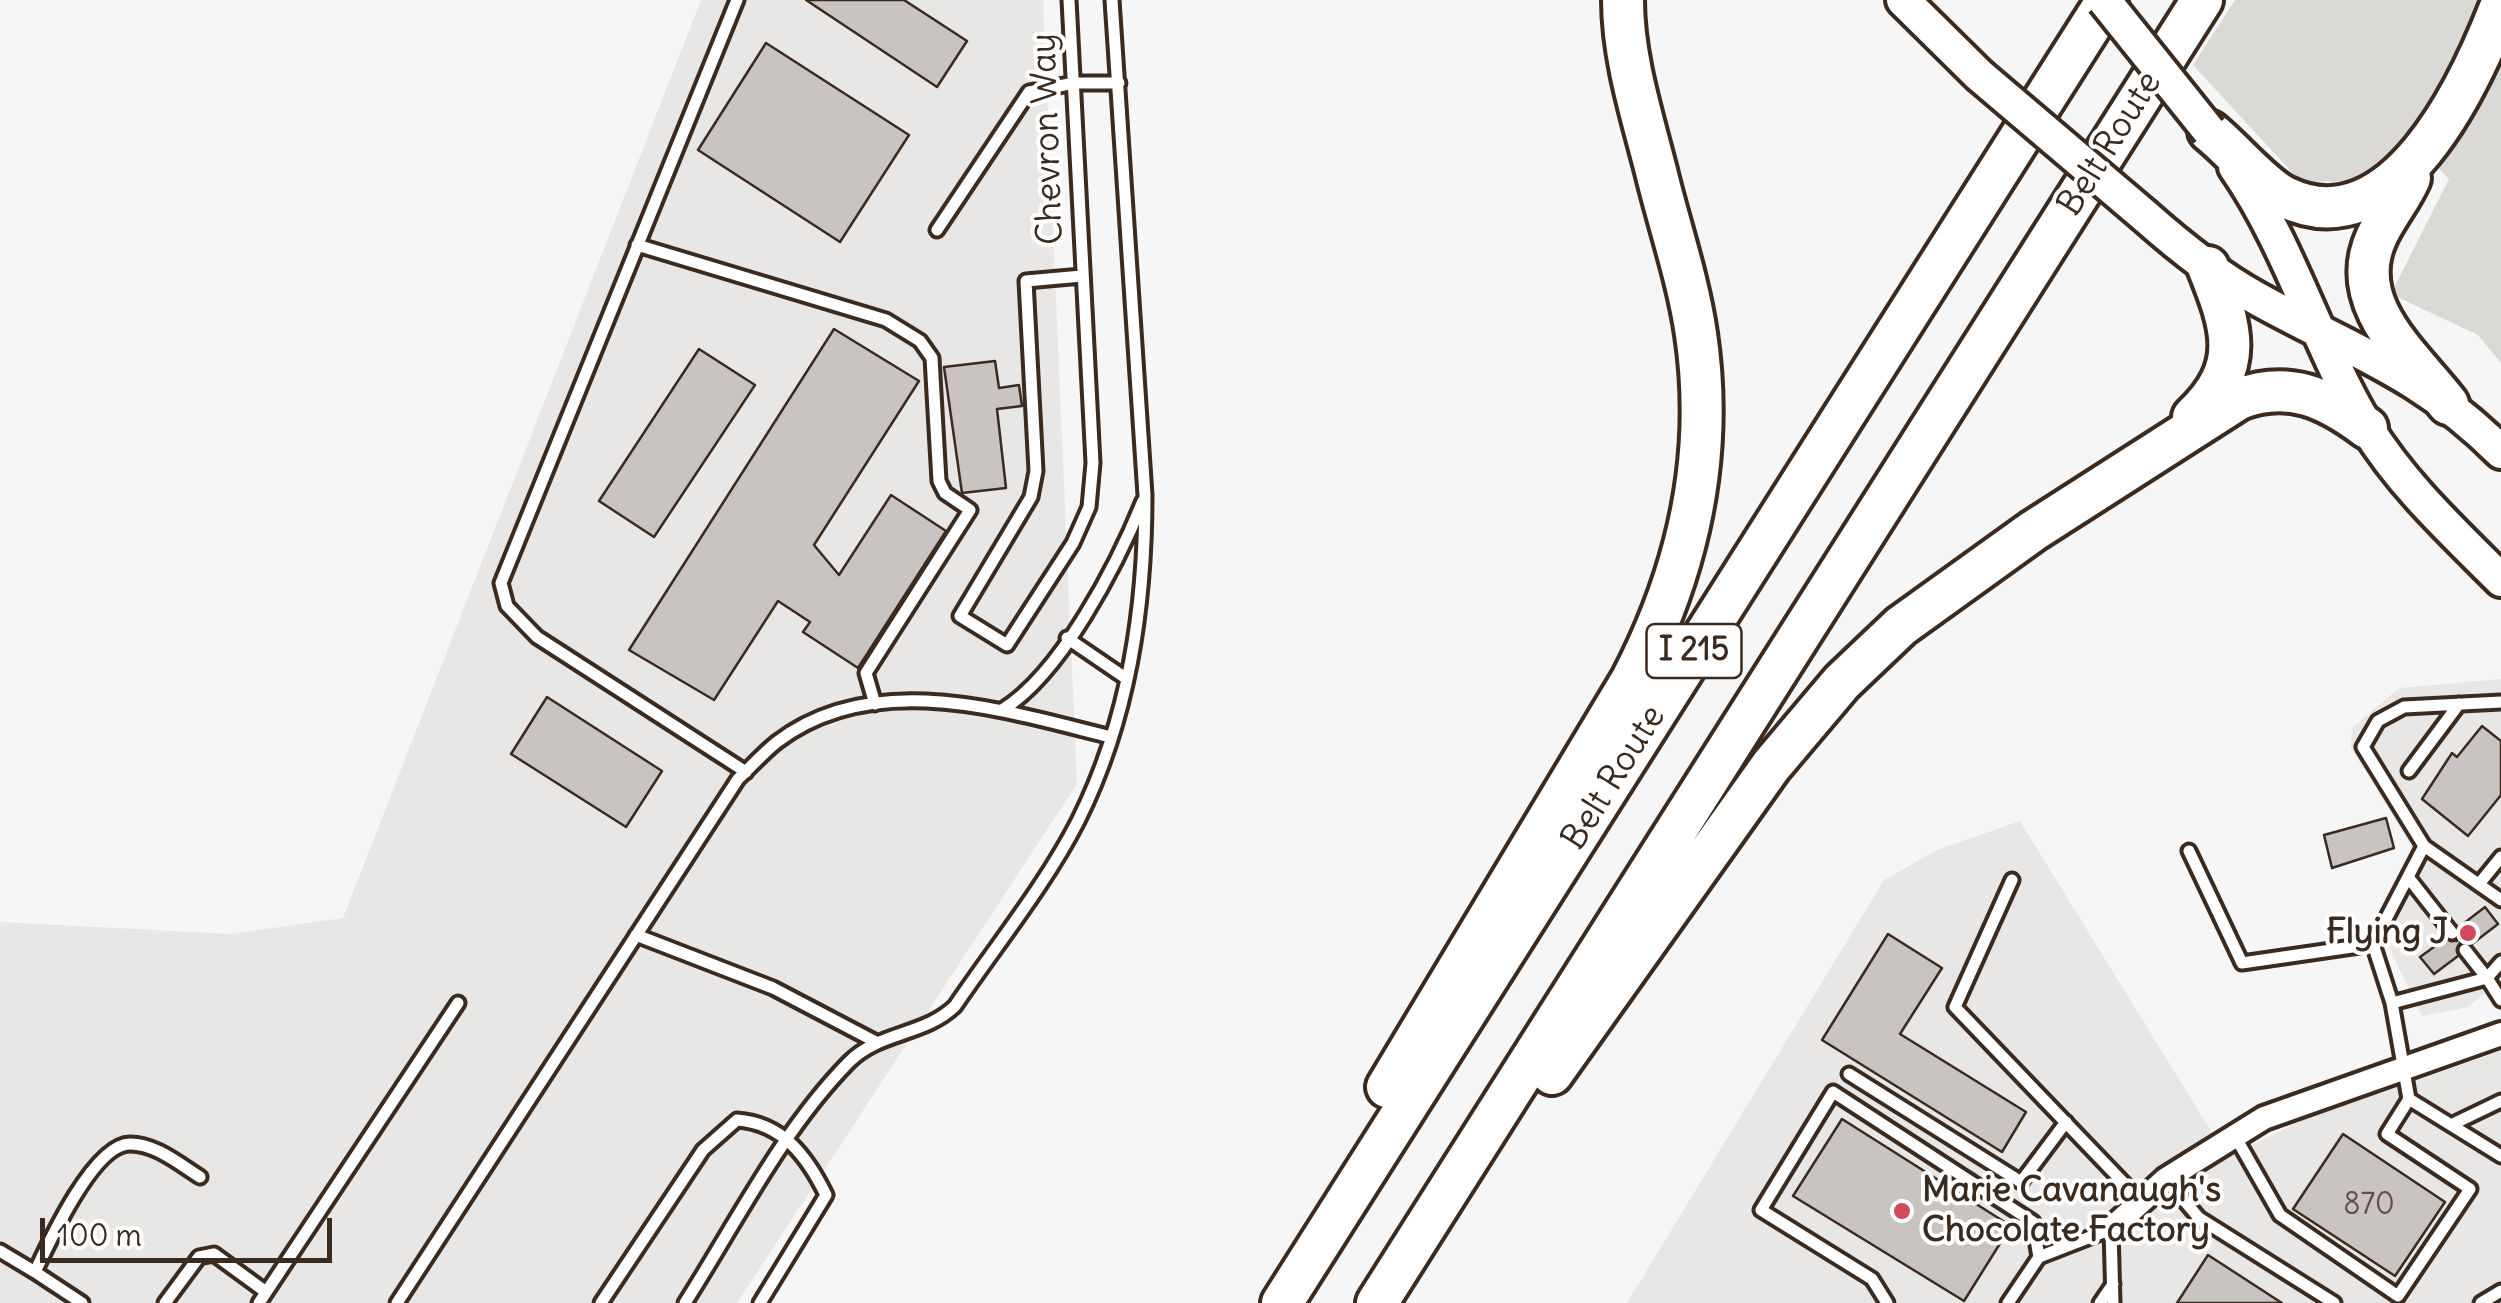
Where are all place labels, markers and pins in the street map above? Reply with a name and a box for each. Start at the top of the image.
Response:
place label: Flying J [2326,912,2448,954]
marker: Flying J [2457,922,2479,944]
place label: Marie Cavanaugh's Chocolate Factory [1922,1170,2221,1252]
marker: Marie Cavanaugh's Chocolate Factory [1891,1200,1913,1222]

